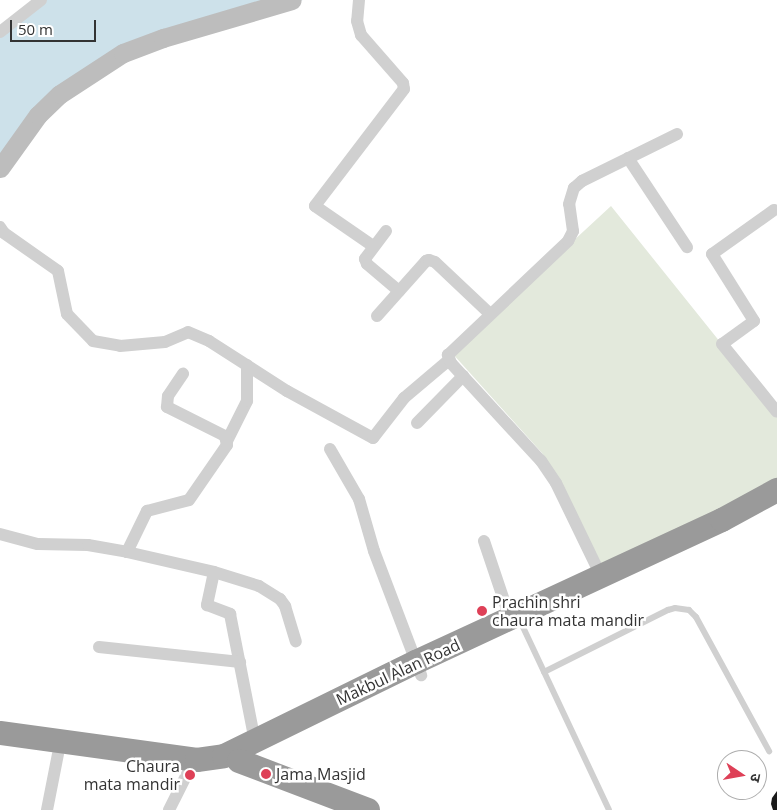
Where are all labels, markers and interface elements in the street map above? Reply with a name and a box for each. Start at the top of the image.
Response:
scale bar [12,10,99,42]
text: 50 m [18,19,53,39]
place label: Prachin shri chaura mata mandir [492,592,644,630]
marker: Prachin shri chaura mata mandir [476,605,488,617]
street label: Makbul Alan Road [333,635,463,709]
north arrow [717,750,767,800]
place label: Chaura mata mandir [84,756,180,794]
place label: Jama Masjid [276,764,366,784]
marker: Jama Masjid [260,768,272,780]
marker: Chaura mata mandir [184,769,196,781]
text: उ [746,772,766,784]

